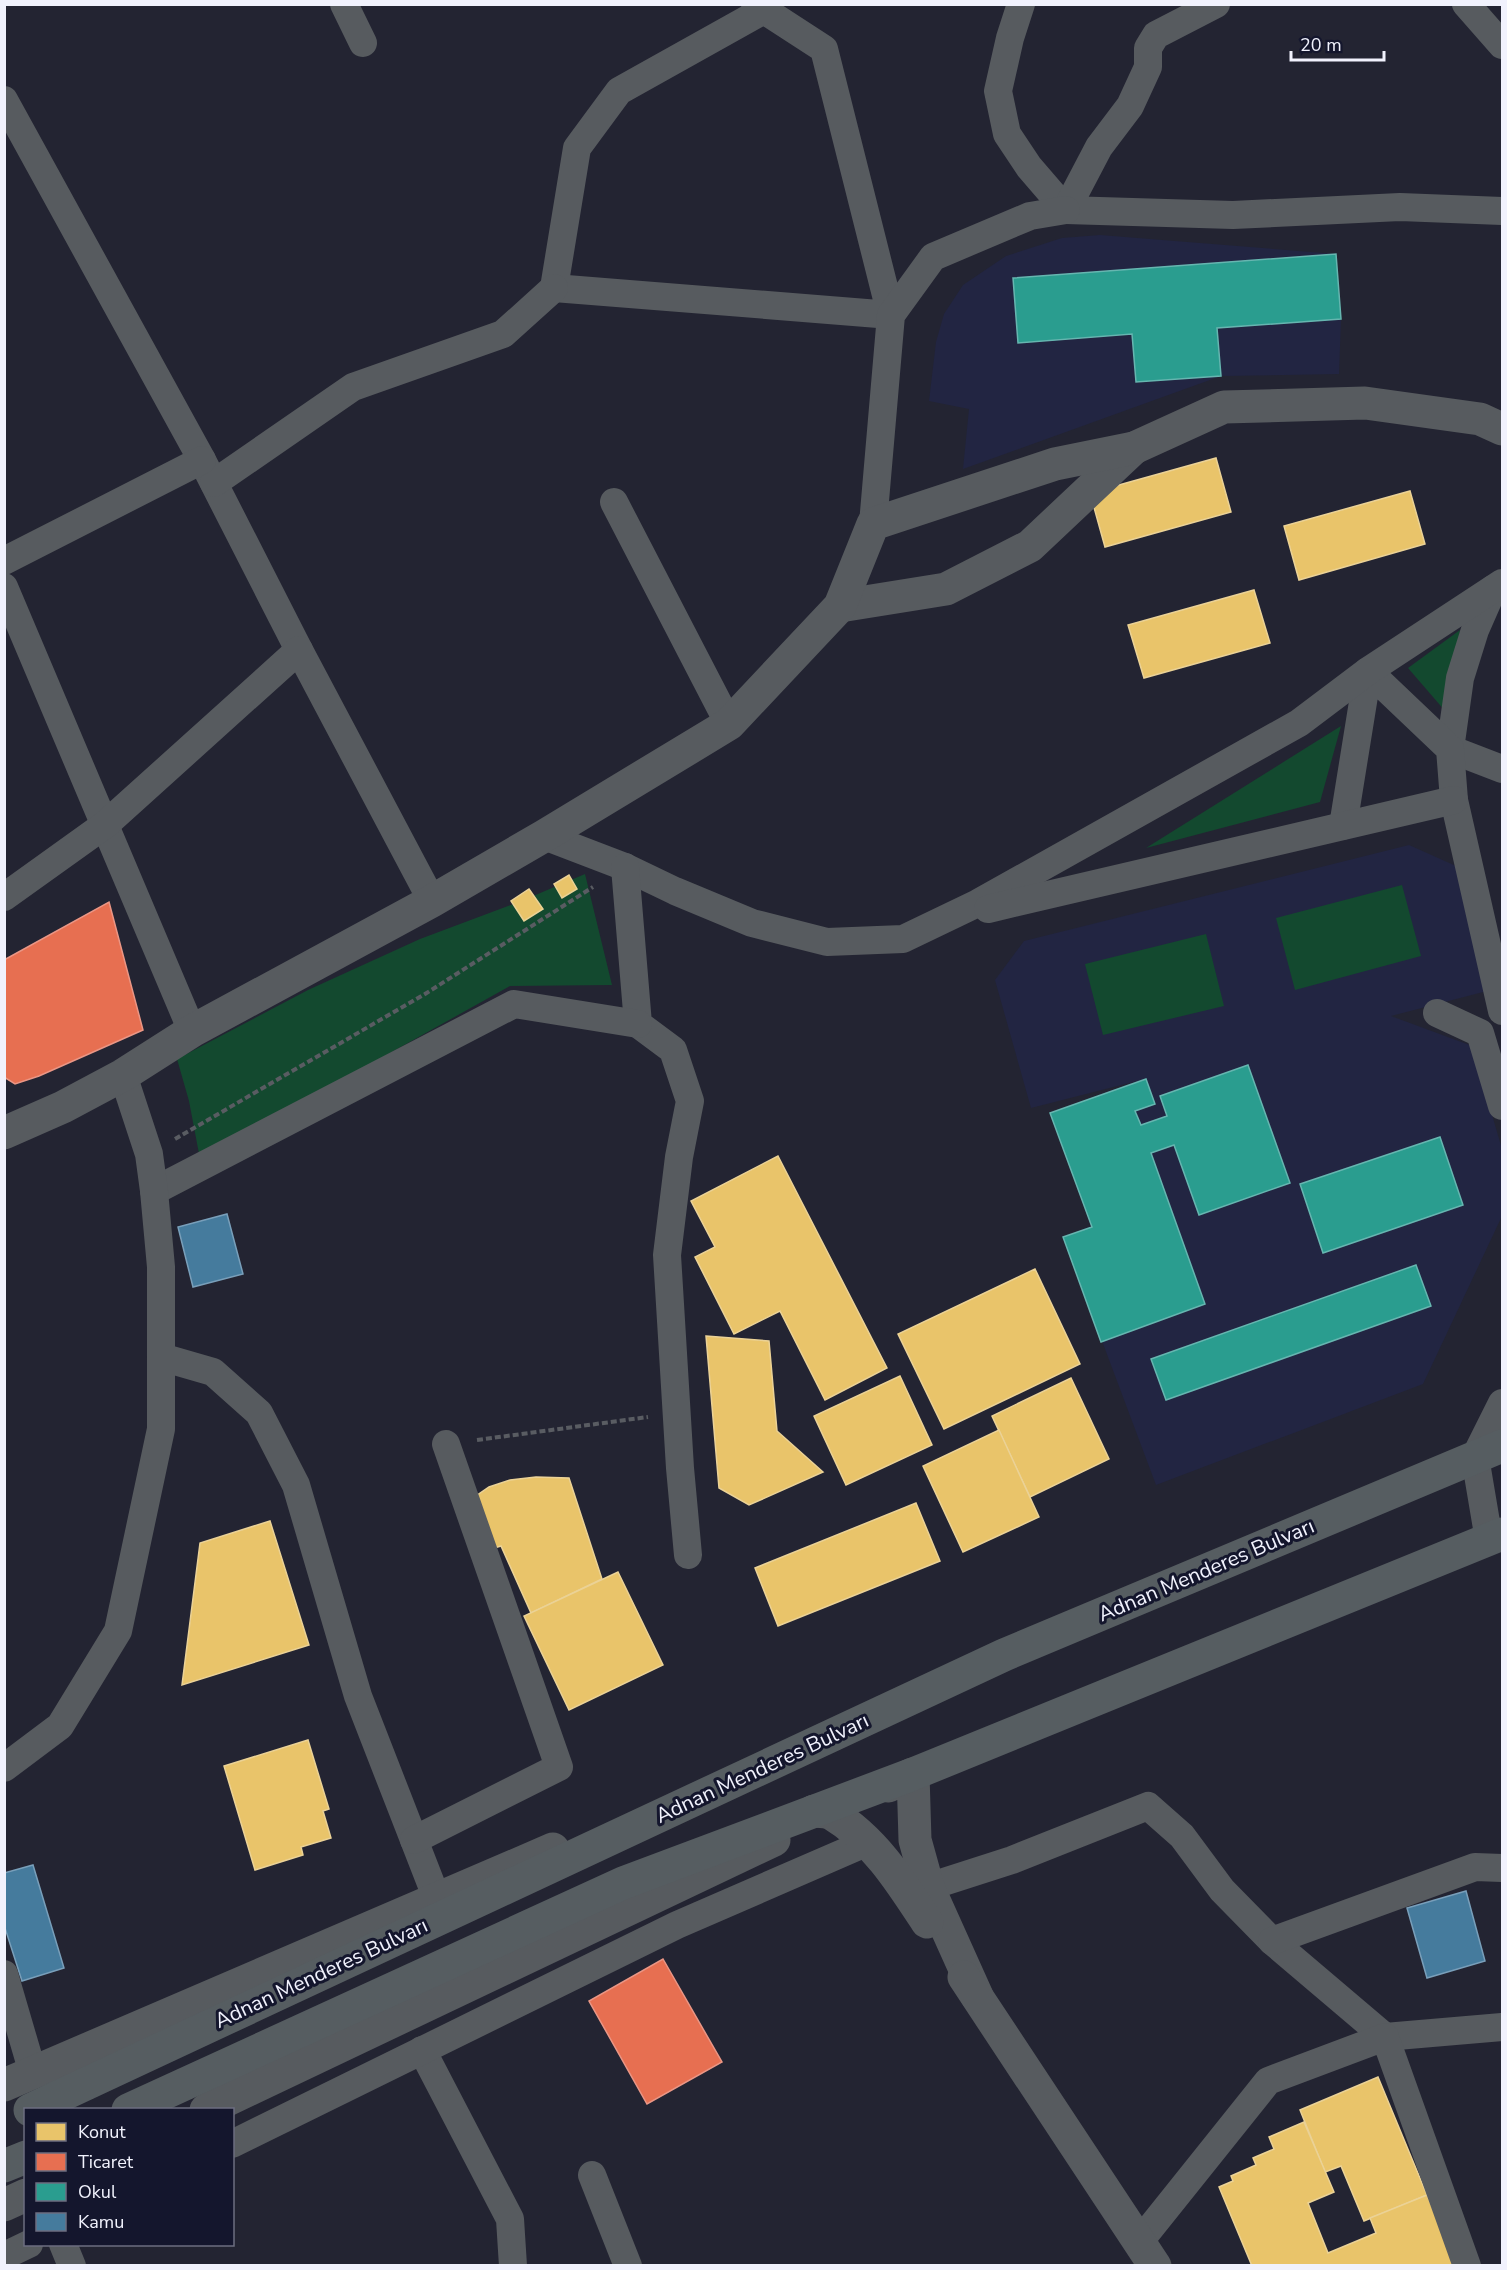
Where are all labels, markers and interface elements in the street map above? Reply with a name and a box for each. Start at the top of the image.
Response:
scale bar [1291,24,1384,62]
text: 20 m [1300,33,1342,57]
street label: Adnan Menderes Bulvarı [1094,1512,1318,1628]
street label: Adnan Menderes Bulvarı [651,1706,873,1830]
street label: Adnan Menderes Bulvarı [210,1911,432,2035]
legend [24,2108,234,2246]
text: Konut [78,2120,126,2144]
text: Ticaret [78,2150,134,2174]
text: Okul [78,2180,117,2204]
text: Kamu [78,2210,124,2234]

